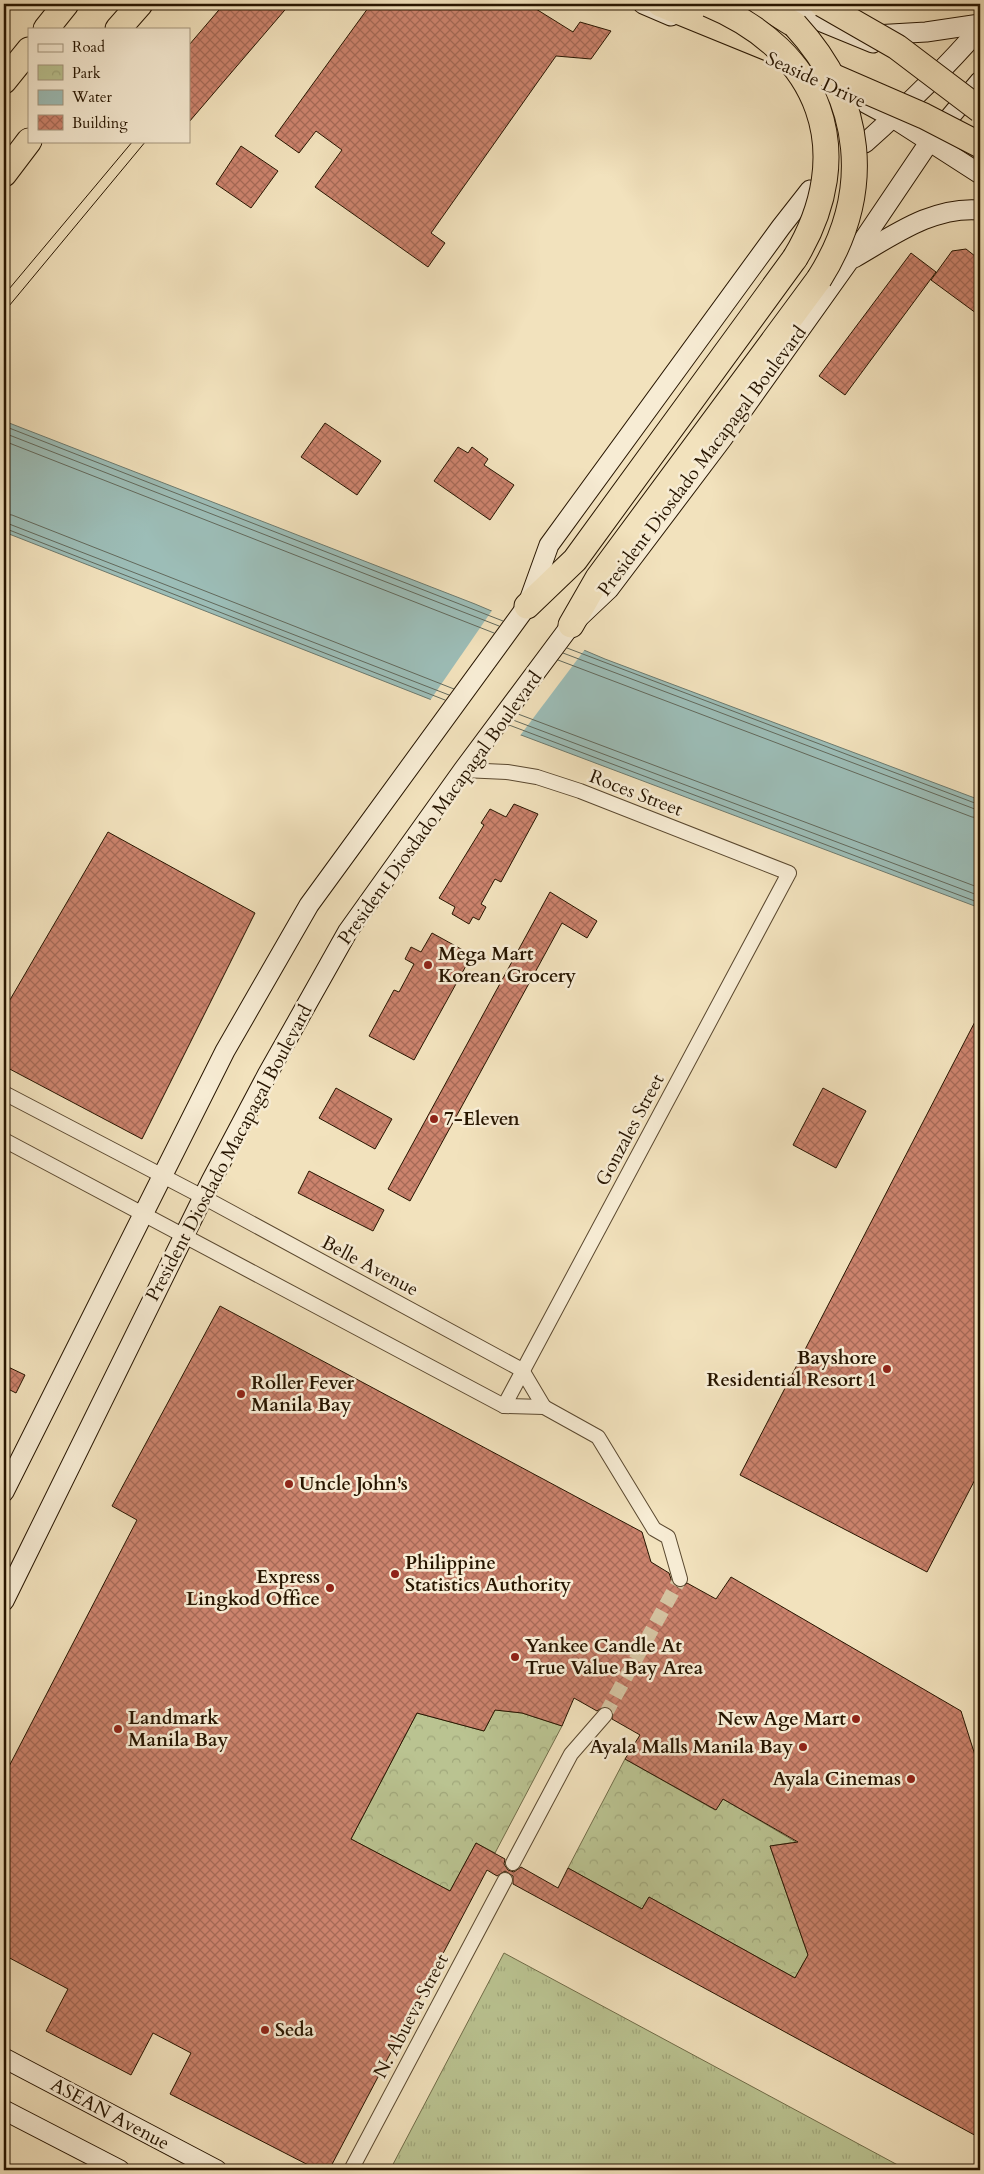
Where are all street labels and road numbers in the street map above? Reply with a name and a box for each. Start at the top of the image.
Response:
street label: Seaside Drive [762,45,870,115]
street label: President Diosdado Macapagal Boulevard [592,320,812,602]
street label: President Diosdado Macapagal Boulevard [332,666,548,950]
street label: Roces Street [586,763,686,823]
street label: President Diosdado Macapagal Boulevard [139,1000,319,1306]
street label: Gonzales Street [590,1069,670,1191]
street label: Belle Avenue [317,1230,423,1302]
street label: N. Abueva Street [367,1949,455,2083]
street label: ASEAN Avenue [46,2072,174,2156]

